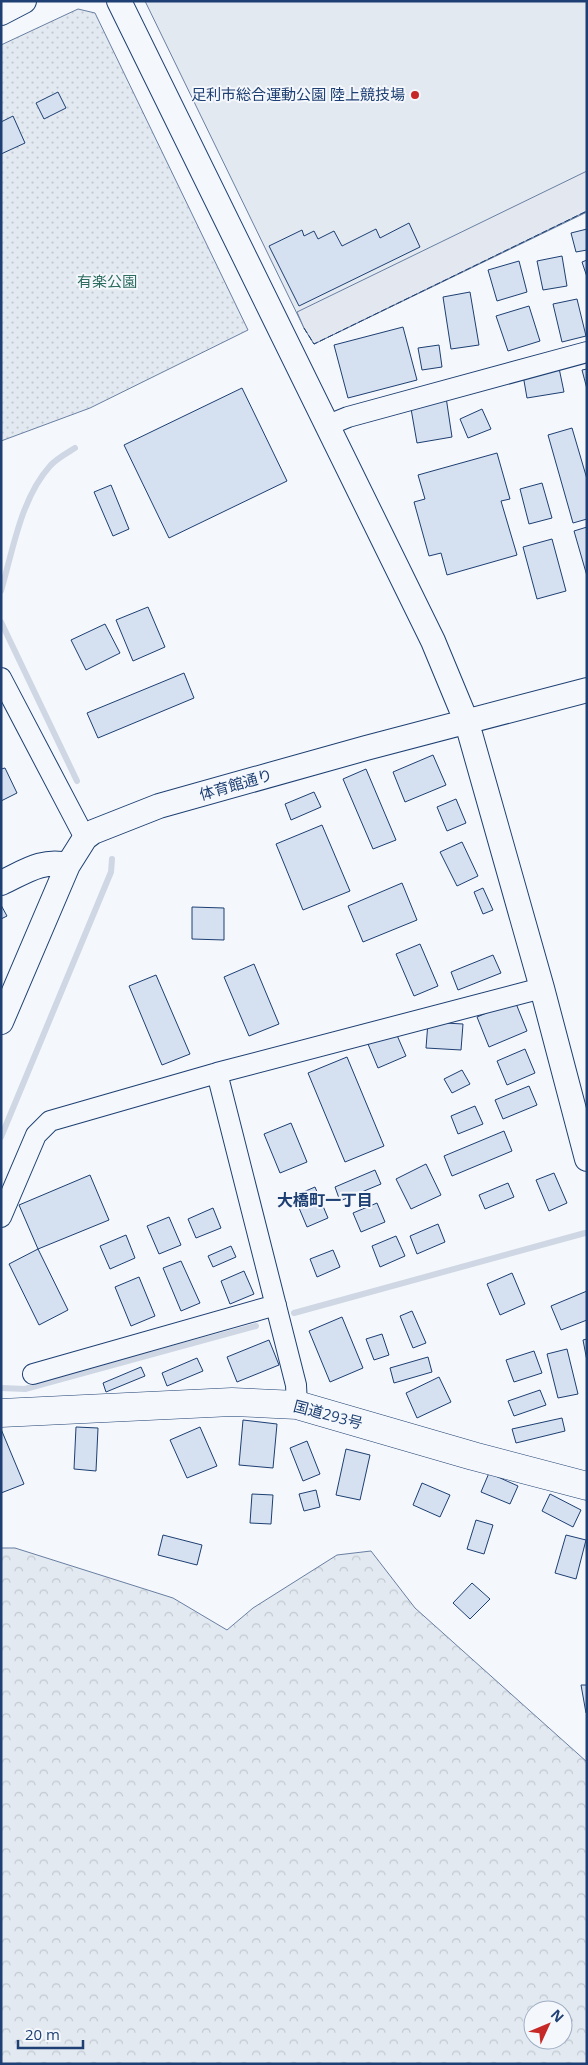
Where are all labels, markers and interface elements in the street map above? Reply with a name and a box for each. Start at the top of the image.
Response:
place label: 足利市総合運動公園 陸上競技場 [191,84,405,104]
marker: 足利市総合運動公園 陸上競技場 [409,89,421,101]
park label: 有楽公園 [77,271,137,291]
street label: 体育館通り [197,764,275,804]
district label: 大橋町一丁目 [277,1189,373,1211]
street label: 国道293号 [292,1395,365,1433]
north arrow [523,2000,573,2050]
text: N [547,2005,569,2026]
scale bar [18,2018,82,2050]
text: 20 m [25,2024,60,2044]

